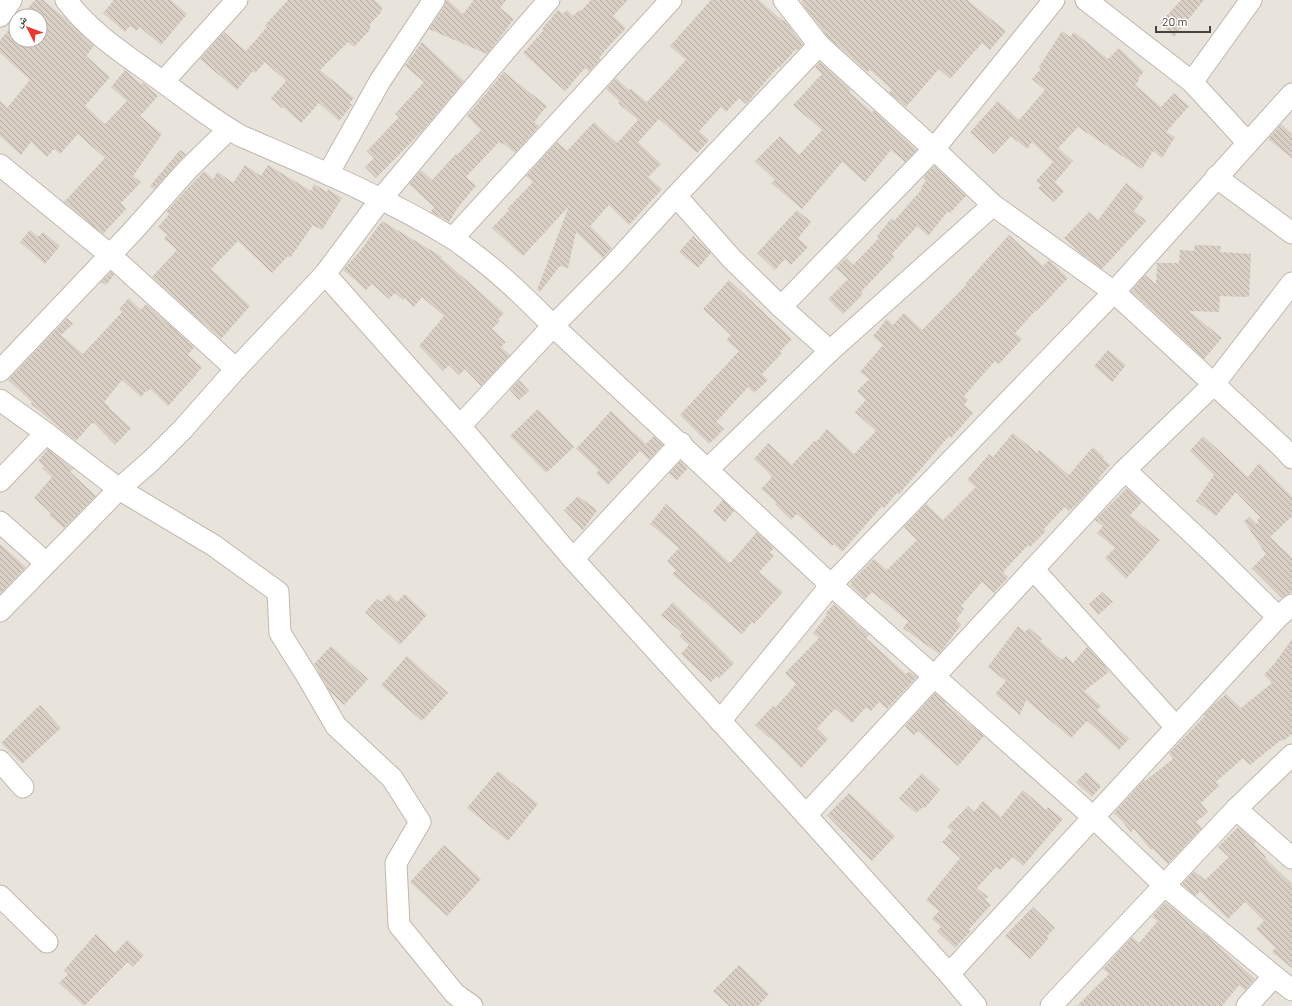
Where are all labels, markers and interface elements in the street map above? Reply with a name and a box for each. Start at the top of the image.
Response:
north arrow [8,8,48,48]
scale bar [1156,8,1210,34]
text: ش [11,12,31,31]
text: 20 m [1162,14,1188,28]

